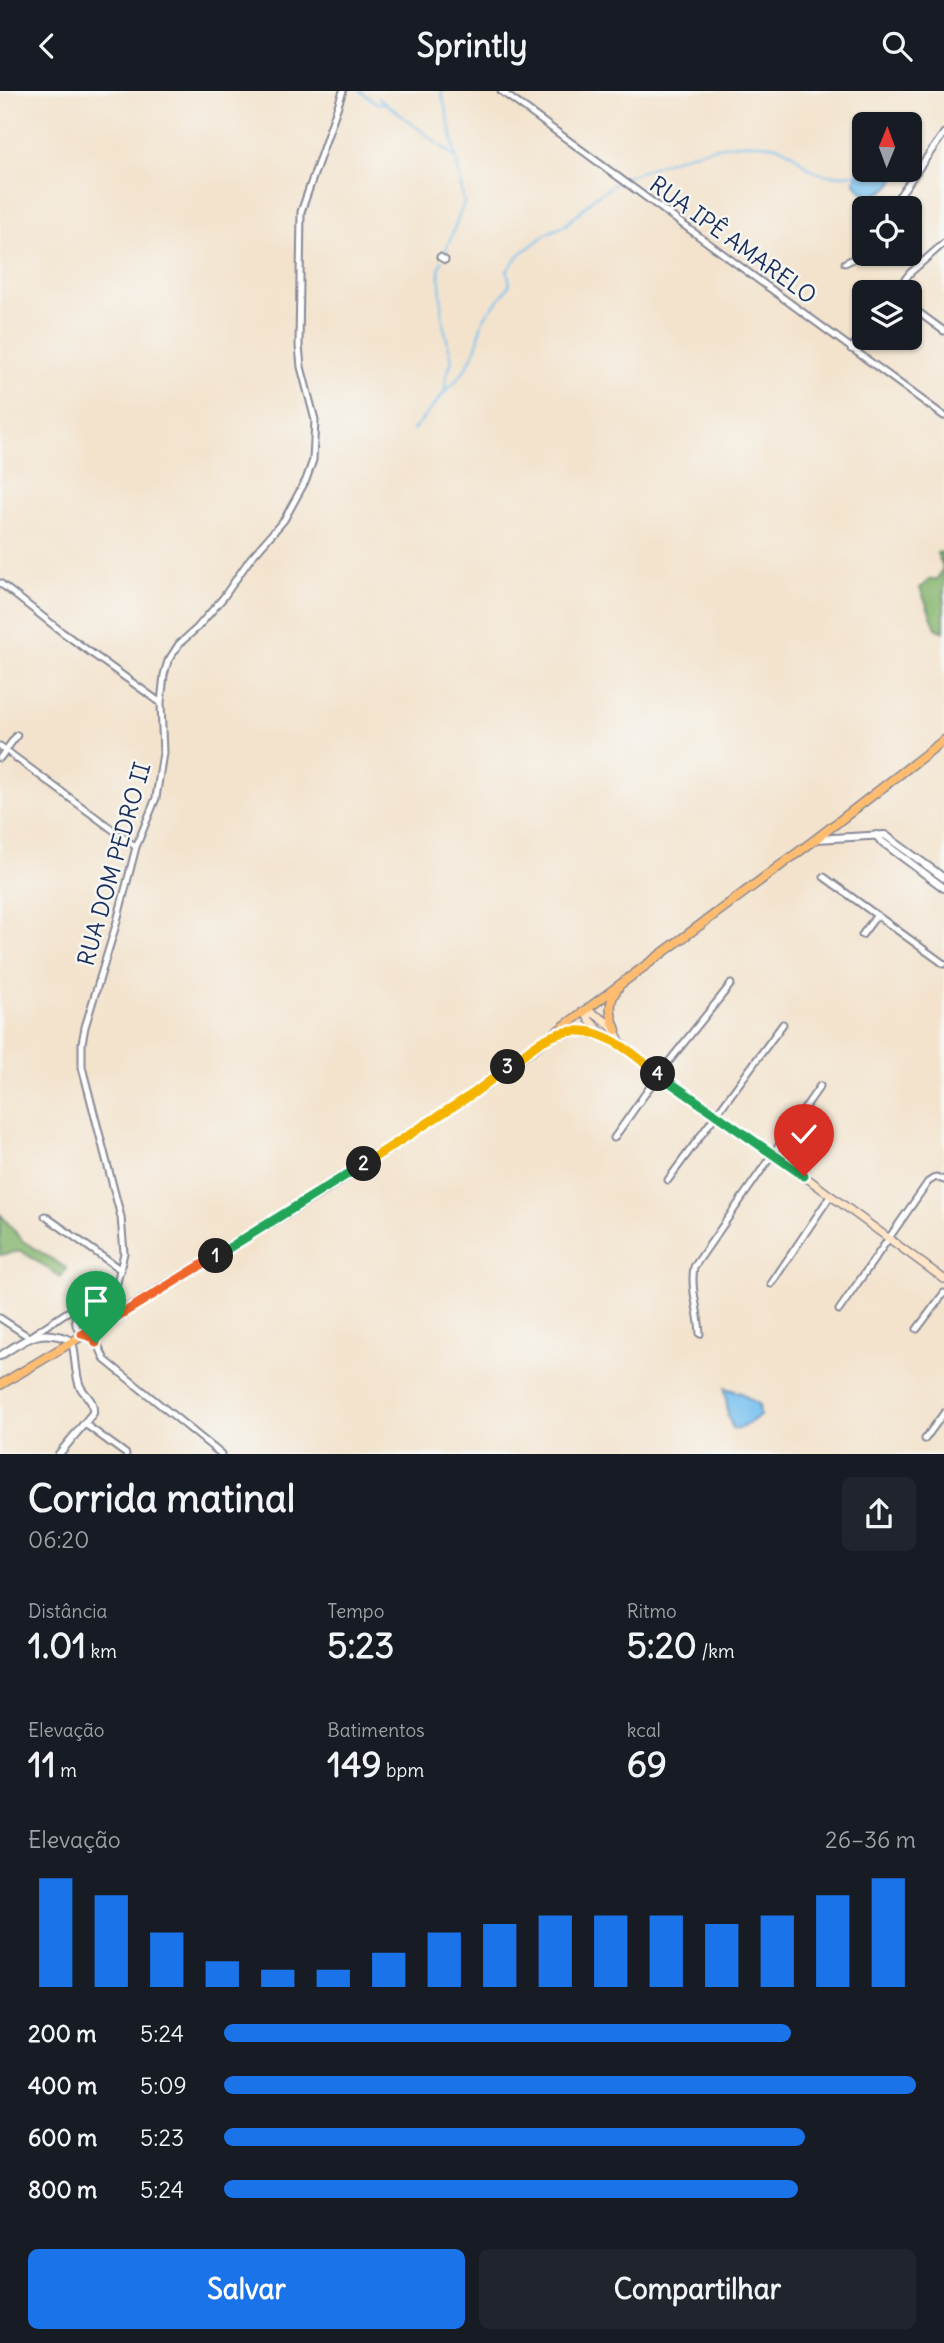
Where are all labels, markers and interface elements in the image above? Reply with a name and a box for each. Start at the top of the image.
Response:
text: Sprintly [417,25,527,66]
icon: back [28,27,66,65]
icon: search [878,27,916,65]
north arrow [852,112,922,182]
map controls [852,112,922,350]
street label: RUA IPÊ AMARELO [644,169,822,310]
button: locate [852,196,922,266]
button: layers [852,280,922,350]
street label: RUA DOM PEDRO II [71,759,156,969]
pin: 3 [490,1049,526,1084]
text: 3 [502,1054,513,1078]
pin: 4 [640,1056,676,1091]
text: 4 [652,1061,663,1085]
pin [774,1104,834,1176]
icon: check [785,1115,823,1153]
pin: 2 [346,1147,382,1181]
text: 2 [358,1151,369,1175]
pin: 1 [198,1239,234,1273]
text: 1 [212,1243,219,1267]
pin [66,1271,126,1343]
icon: arrive [77,1282,115,1320]
text: Corrida matinal [28,1475,295,1522]
button: share [842,1477,916,1551]
text: 06:20 [28,1525,89,1554]
text: Distância [28,1599,107,1623]
text: Tempo [327,1599,384,1623]
text: Ritmo [627,1599,677,1623]
text: 1.01 [28,1623,86,1667]
text: 5:23 [327,1623,394,1667]
text: 5:20 [627,1623,697,1667]
text: km [86,1639,117,1663]
text: /km [697,1639,735,1663]
text: Elevação [28,1718,105,1742]
text: Batimentos [327,1718,425,1742]
text: kcal [627,1718,661,1742]
text: 11 [28,1742,56,1786]
text: 149 [327,1742,382,1786]
text: 69 [627,1742,667,1786]
text: m [56,1758,77,1782]
text: bpm [382,1758,424,1782]
text: Elevação [28,1825,121,1854]
text: 26–36 m [825,1825,916,1854]
text: 200 m [28,2019,97,2048]
text: 5:24 [140,2019,184,2048]
text: 400 m [28,2071,97,2100]
text: 5:09 [140,2071,187,2100]
text: 600 m [28,2123,97,2152]
text: 5:23 [140,2123,184,2152]
text: 800 m [28,2175,97,2204]
text: 5:24 [140,2175,184,2204]
button: Salvar [28,2249,465,2329]
button: Compartilhar [479,2249,916,2329]

